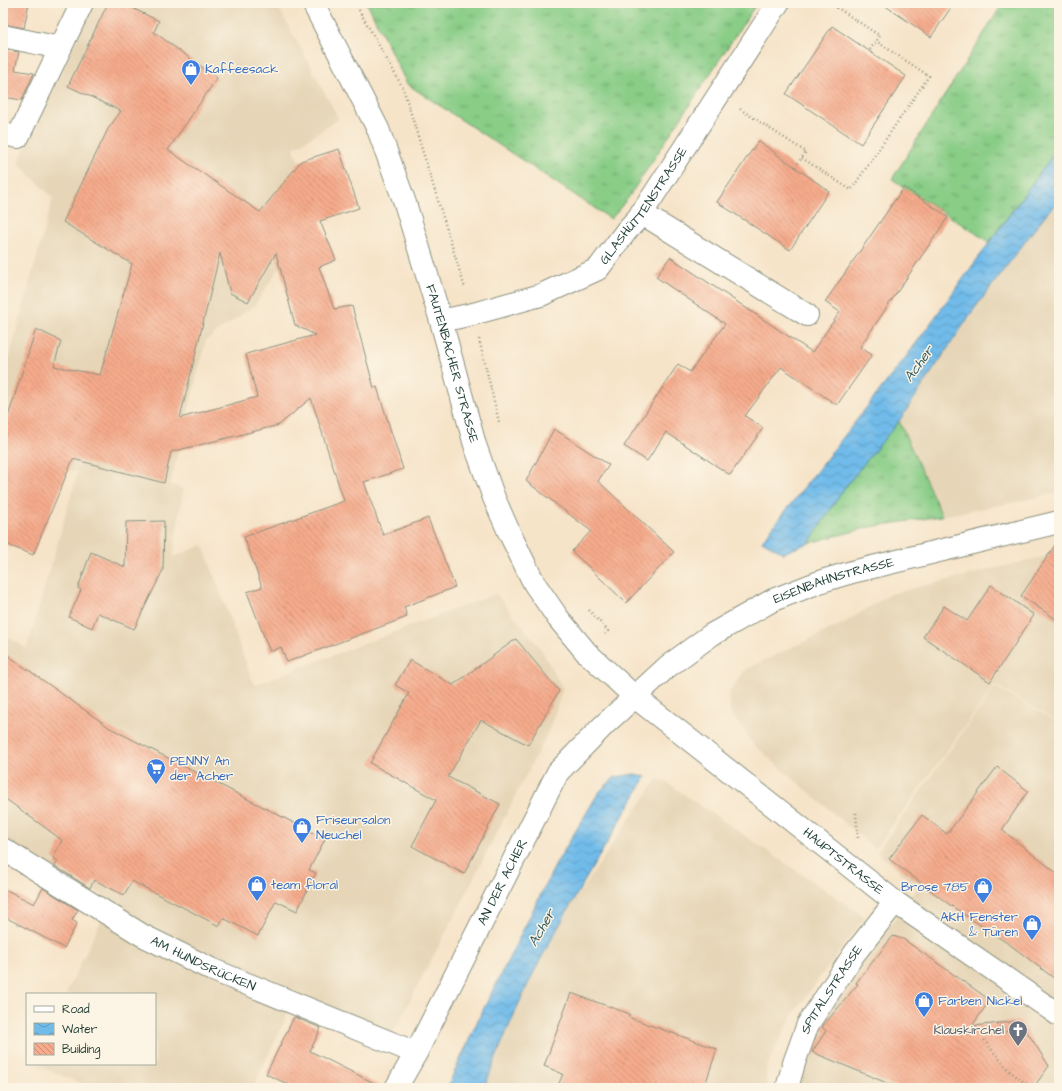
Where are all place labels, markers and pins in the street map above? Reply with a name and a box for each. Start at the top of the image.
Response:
shop icon: Kaffeesack [180,58,202,86]
place label: Kaffeesack [205,60,278,78]
place label: PENNY An der Acher [170,752,233,785]
supermarket icon: PENNY An der Acher [145,757,167,785]
place label: Friseursalon Neuchel [316,811,391,844]
shop icon: Friseursalon Neuchel [291,816,313,844]
shop icon: team floral [246,874,268,902]
place label: team floral [271,876,338,894]
shop icon: Brose 785 [972,876,994,904]
place label: Brose 785 [901,878,969,896]
place label: AKH Fenster & Türen [940,908,1018,941]
shop icon: AKH Fenster & Türen [1021,913,1043,941]
shop icon: Farben Nickel [913,990,935,1018]
place label: Farben Nickel [938,992,1022,1010]
church icon: Klauskirchel [1007,1019,1029,1047]
place label: Klauskirchel [933,1021,1004,1039]

